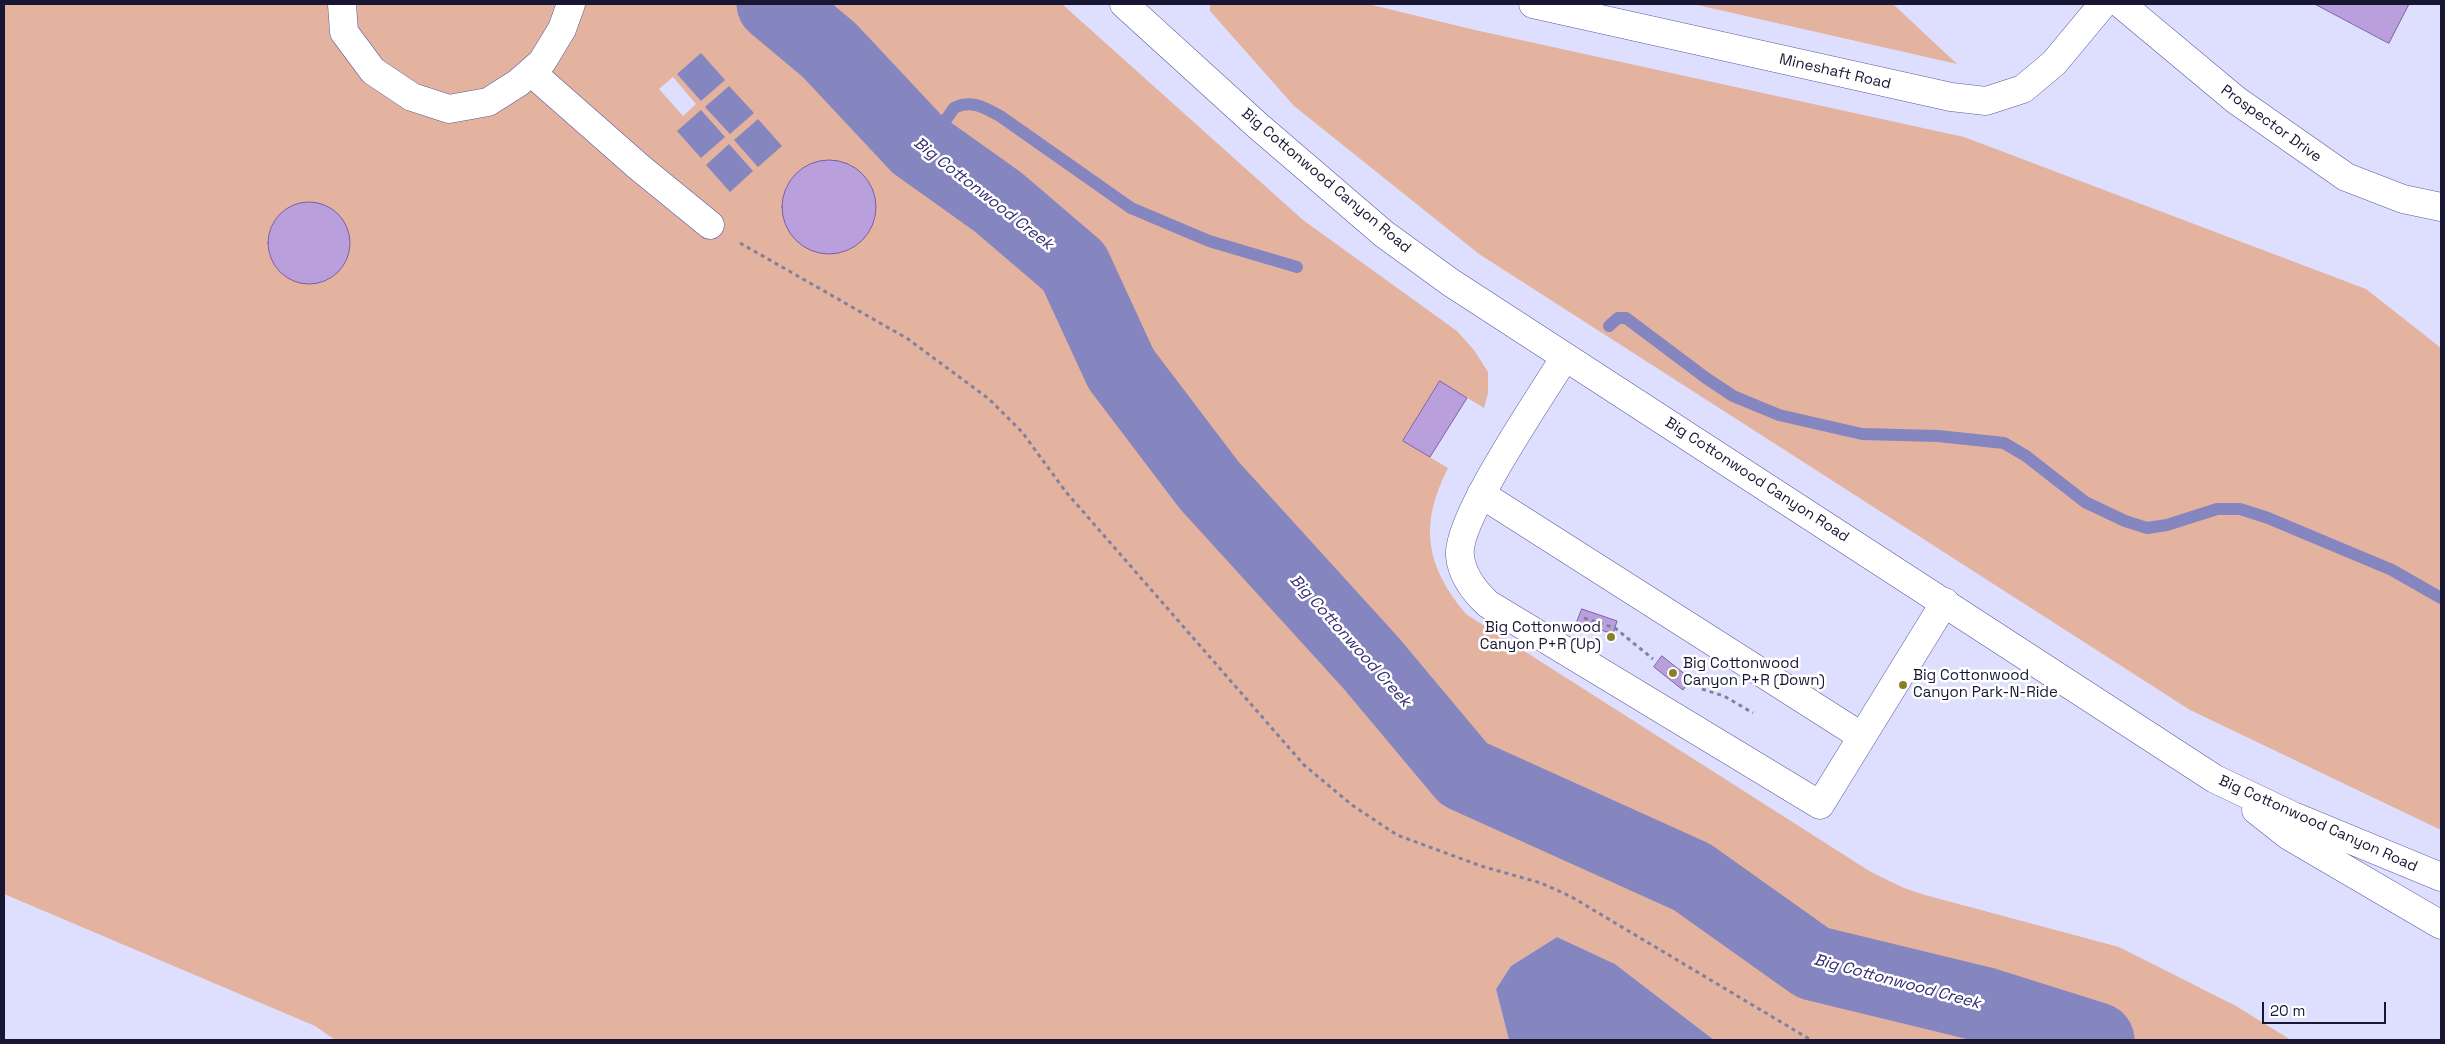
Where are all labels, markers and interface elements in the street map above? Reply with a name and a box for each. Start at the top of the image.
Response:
street label: Mineshaft Road [1777,50,1893,94]
street label: Prospector Drive [2217,81,2325,167]
street label: Big Cottonwood Canyon Road [1238,105,1414,257]
water label: Big Cottonwood Creek [909,134,1057,254]
street label: Big Cottonwood Canyon Road [1662,414,1852,546]
water label: Big Cottonwood Creek [1285,571,1415,711]
place label: Big Cottonwood Canyon P+R (Up) [1480,619,1601,654]
marker: Big Cottonwood Canyon P+R (Up) [1605,631,1617,643]
place label: Big Cottonwood Canyon P+R (Down) [1683,655,1825,690]
marker: Big Cottonwood Canyon P+R (Down) [1667,667,1679,679]
place label: Big Cottonwood Canyon Park-N-Ride [1913,667,2058,702]
marker: Big Cottonwood Canyon Park-N-Ride [1897,679,1909,691]
street label: Big Cottonwood Canyon Road [2216,772,2420,876]
water label: Big Cottonwood Creek [1812,951,1982,1013]
scale bar [2265,992,2389,1024]
text: 20 m [2270,1001,2305,1020]

